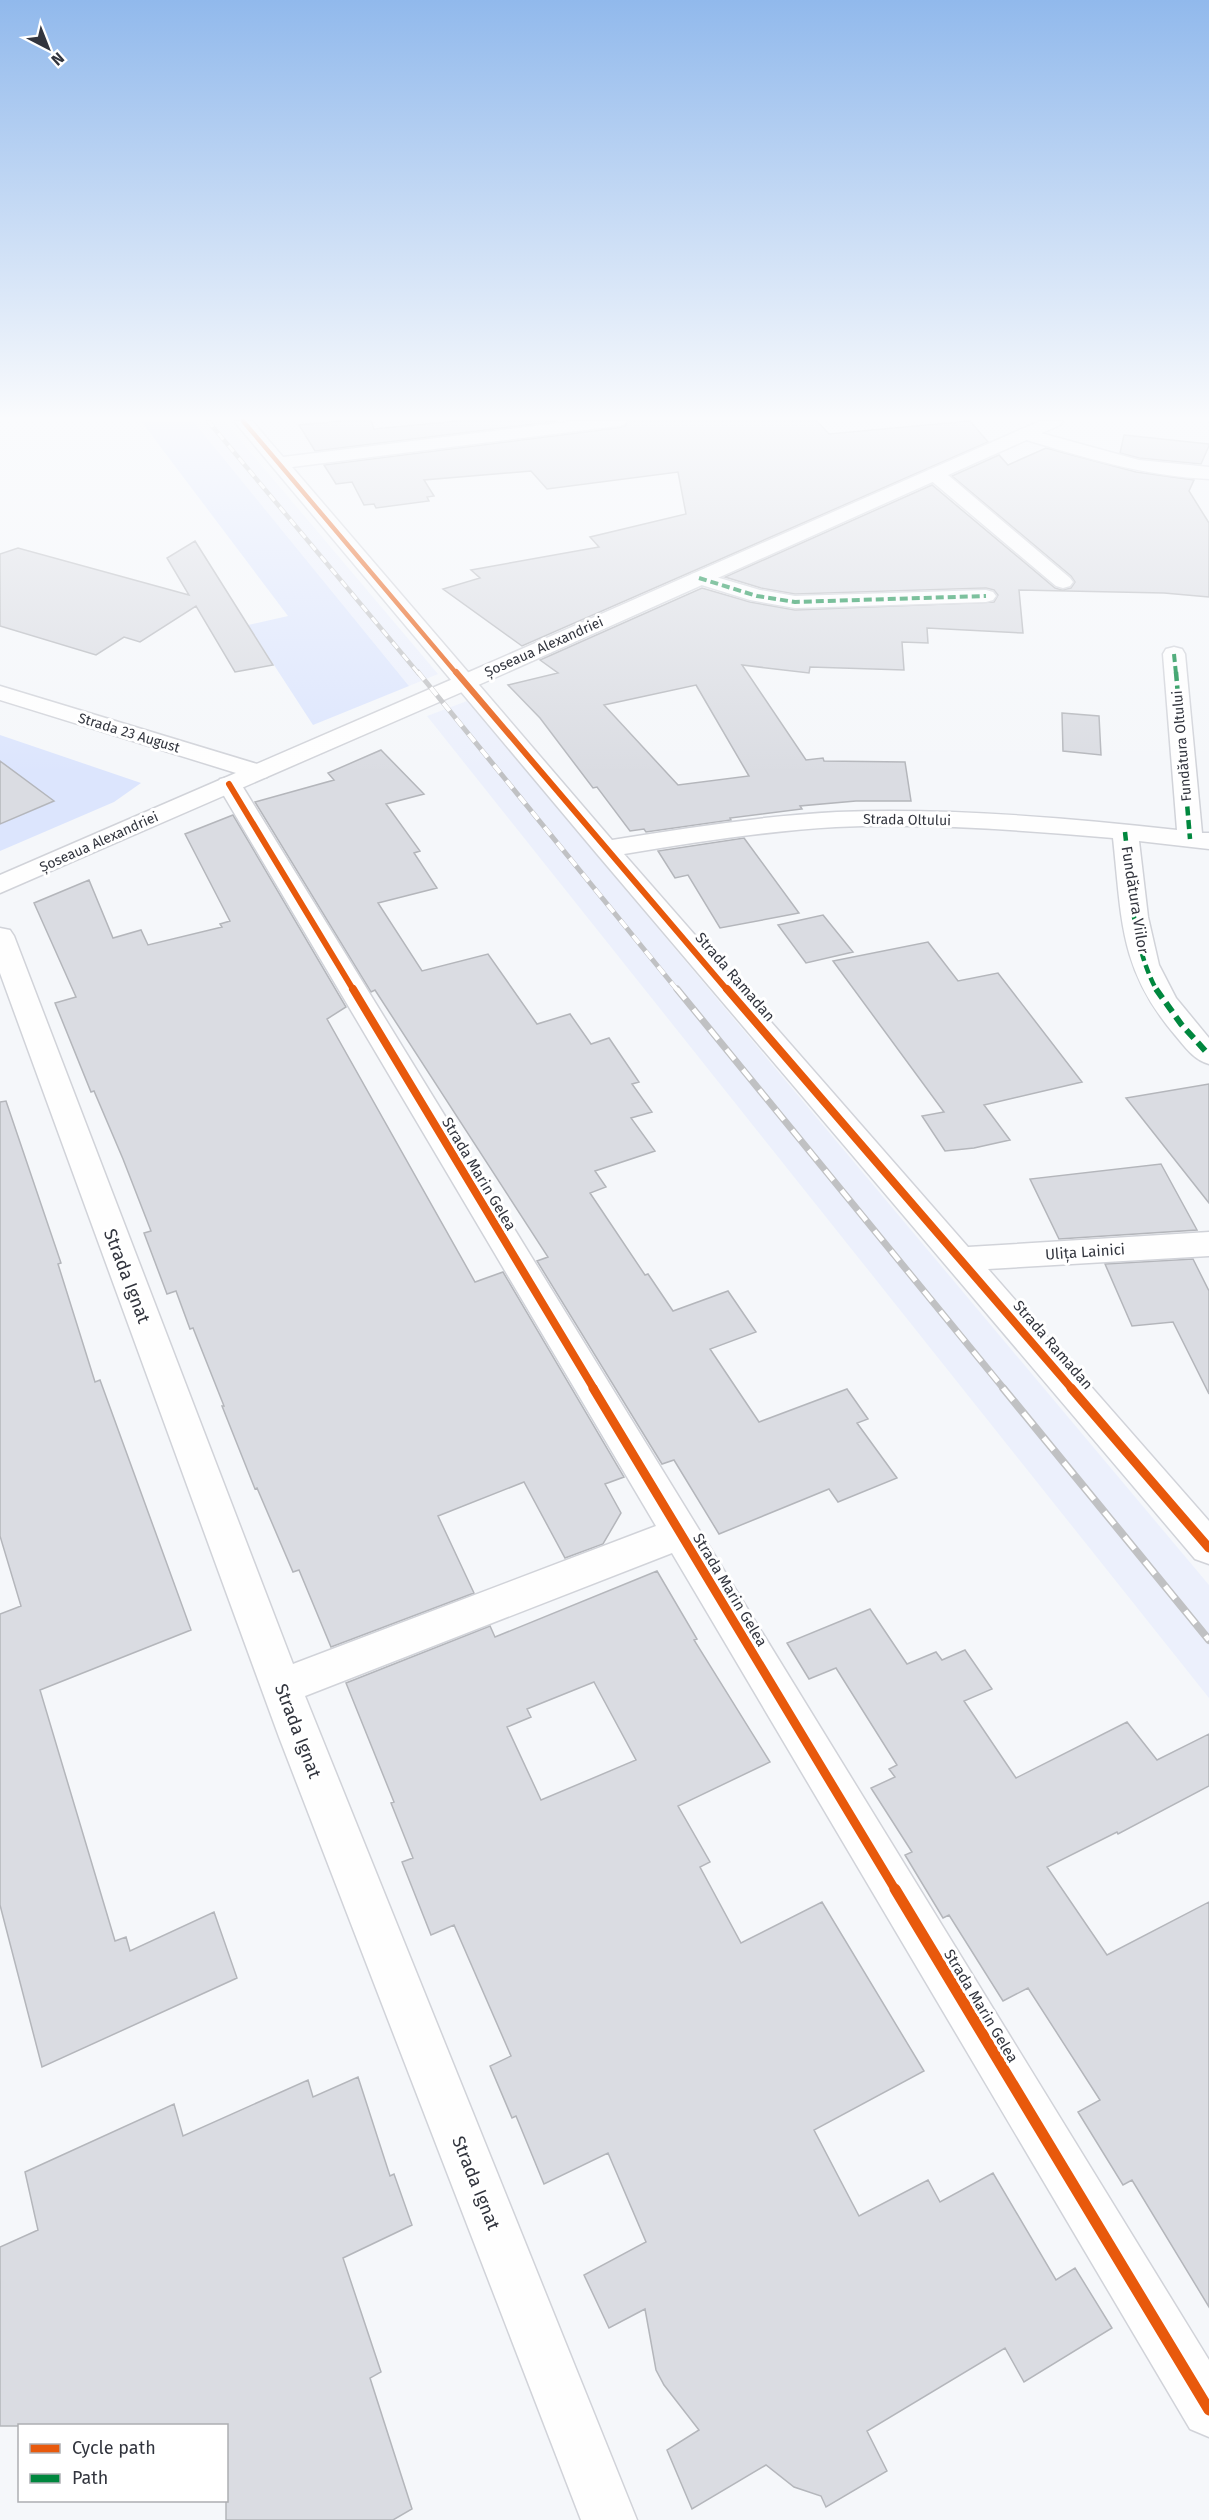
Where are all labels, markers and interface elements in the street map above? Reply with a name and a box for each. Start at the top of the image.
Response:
north arrow [18,18,78,78]
text: N [47,48,68,69]
street label: Șoseaua Alexandriei [482,613,606,682]
street label: Fundătura Oltului [1169,690,1195,802]
street label: Strada 23 August [76,709,183,757]
street label: Șoseaua Alexandriei [37,808,161,877]
street label: Strada Oltului [863,811,951,829]
street label: Fundătura Viilor [1118,845,1152,955]
street label: Strada Ramadan [691,929,779,1025]
street label: Strada Marin Gelea [438,1114,520,1234]
street label: Strada Ignat [99,1226,155,1327]
street label: Ulița Lainici [1044,1240,1126,1265]
street label: Strada Ramadan [1009,1297,1097,1393]
street label: Strada Marin Gelea [689,1530,771,1650]
street label: Strada Ignat [270,1681,326,1782]
street label: Strada Marin Gelea [940,1946,1022,2066]
street label: Strada Ignat [447,2133,505,2234]
legend [18,2424,228,2502]
text: Cycle path [72,2437,156,2459]
text: Path [72,2467,108,2489]

